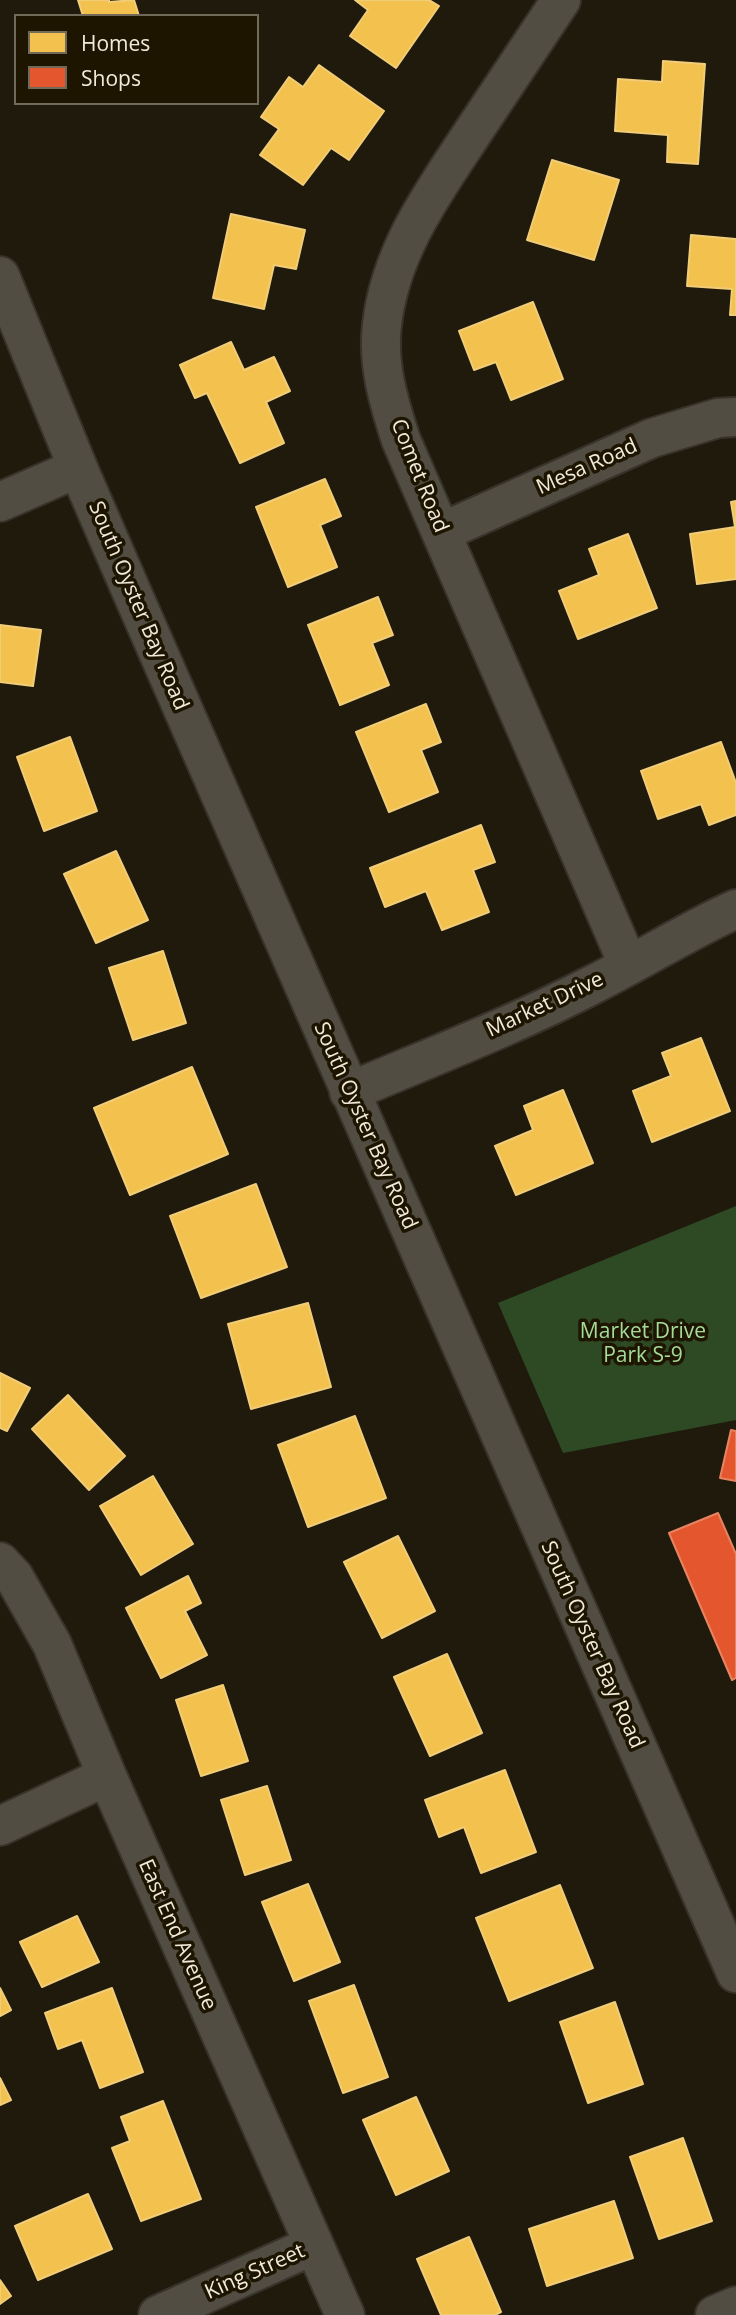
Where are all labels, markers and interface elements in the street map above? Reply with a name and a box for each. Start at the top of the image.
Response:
legend [14,14,259,105]
text: Homes [81,29,150,57]
text: Shops [81,64,141,92]
street label: Comet Road [385,416,453,536]
street label: Mesa Road [533,434,641,500]
street label: South Oyster Bay Road [83,498,193,714]
street label: Market Drive [482,967,608,1043]
street label: South Oyster Bay Road [308,1018,422,1234]
park label: Market Drive Park S-9 [580,1319,706,1369]
street label: South Oyster Bay Road [535,1537,649,1753]
street label: East End Avenue [132,1856,222,2014]
street label: King Street [201,2239,309,2305]

